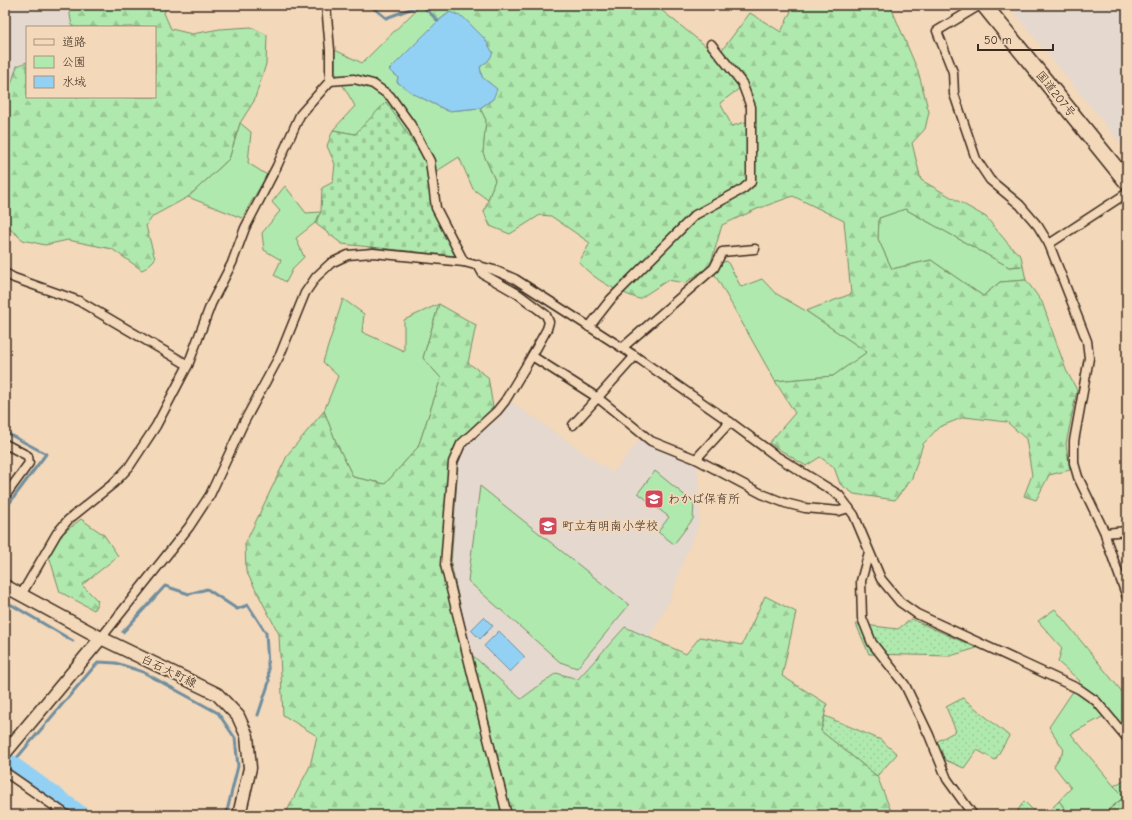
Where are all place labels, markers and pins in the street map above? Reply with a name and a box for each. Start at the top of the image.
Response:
school or university icon: わかば保育所 [643,488,665,510]
place label: わかば保育所 [668,492,740,506]
school or university icon: 町立有明南小学校 [537,515,559,537]
place label: 町立有明南小学校 [562,519,658,533]

